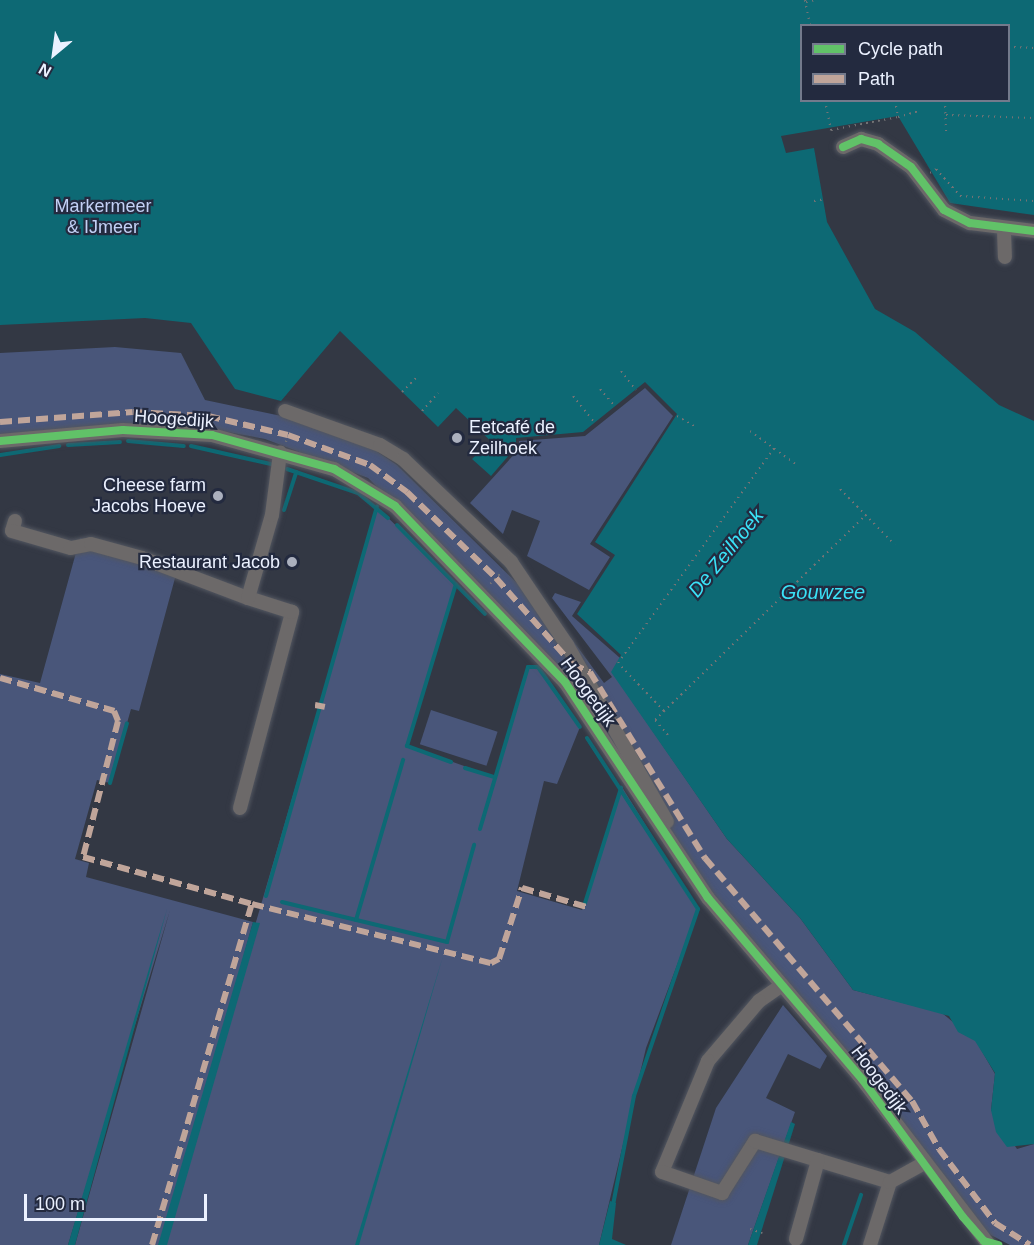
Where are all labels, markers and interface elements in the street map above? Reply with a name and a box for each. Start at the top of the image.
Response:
north arrow [24,24,84,84]
legend [800,24,1010,102]
text: Cycle path [858,39,943,59]
text: N [36,60,54,80]
text: Path [858,69,895,89]
park label: Markermeer & IJmeer [54,196,152,238]
street label: Hoogedijk [133,405,215,433]
place label: Eetcafé de Zeilhoek [469,417,555,460]
marker: Eetcafé de Zeilhoek [450,431,464,445]
place label: Cheese farm Jacobs Hoeve [92,475,206,518]
marker: Cheese farm Jacobs Hoeve [211,489,225,503]
water label: De Zeilhoek [683,504,769,602]
place label: Restaurant Jacob [139,551,280,573]
marker: Restaurant Jacob [285,555,299,569]
water label: Gouwzee [781,580,865,604]
street label: Hoogedijk [556,653,620,731]
street label: Hoogedijk [846,1042,912,1118]
scale bar [27,1182,210,1220]
text: 100 m [35,1194,85,1214]

